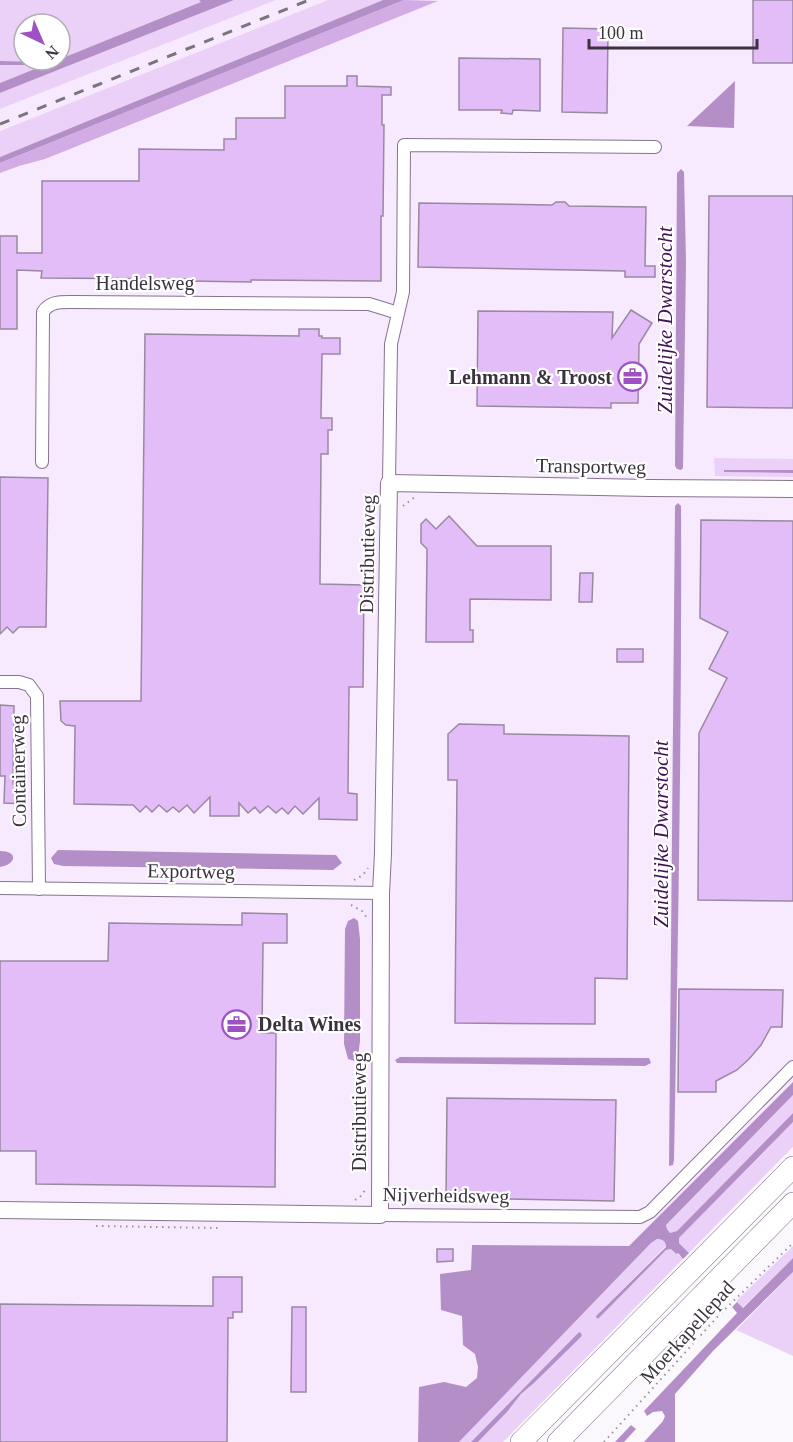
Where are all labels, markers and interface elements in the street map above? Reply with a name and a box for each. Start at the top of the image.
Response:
north arrow [12,12,72,72]
scale bar [589,12,757,50]
text: 100 m [598,23,644,43]
text: N [42,42,62,63]
water label: Zuidelijke Dwarstocht [653,225,677,414]
street label: Handelsweg [96,272,194,295]
office icon: Lehmann & Troost [617,361,649,393]
place label: Lehmann & Troost [449,366,612,388]
street label: Transportweg [536,454,646,479]
street label: Distributieweg [355,494,380,614]
street label: Containerweg [6,715,31,827]
water label: Zuidelijke Dwarstocht [649,739,673,928]
street label: Exportweg [147,859,235,884]
office icon: Delta Wines [221,1008,253,1040]
place label: Delta Wines [258,1013,361,1035]
street label: Distributieweg [348,1053,371,1171]
street label: Nijverheidsweg [382,1183,510,1208]
street label: Moerkapellepad [635,1276,739,1388]

